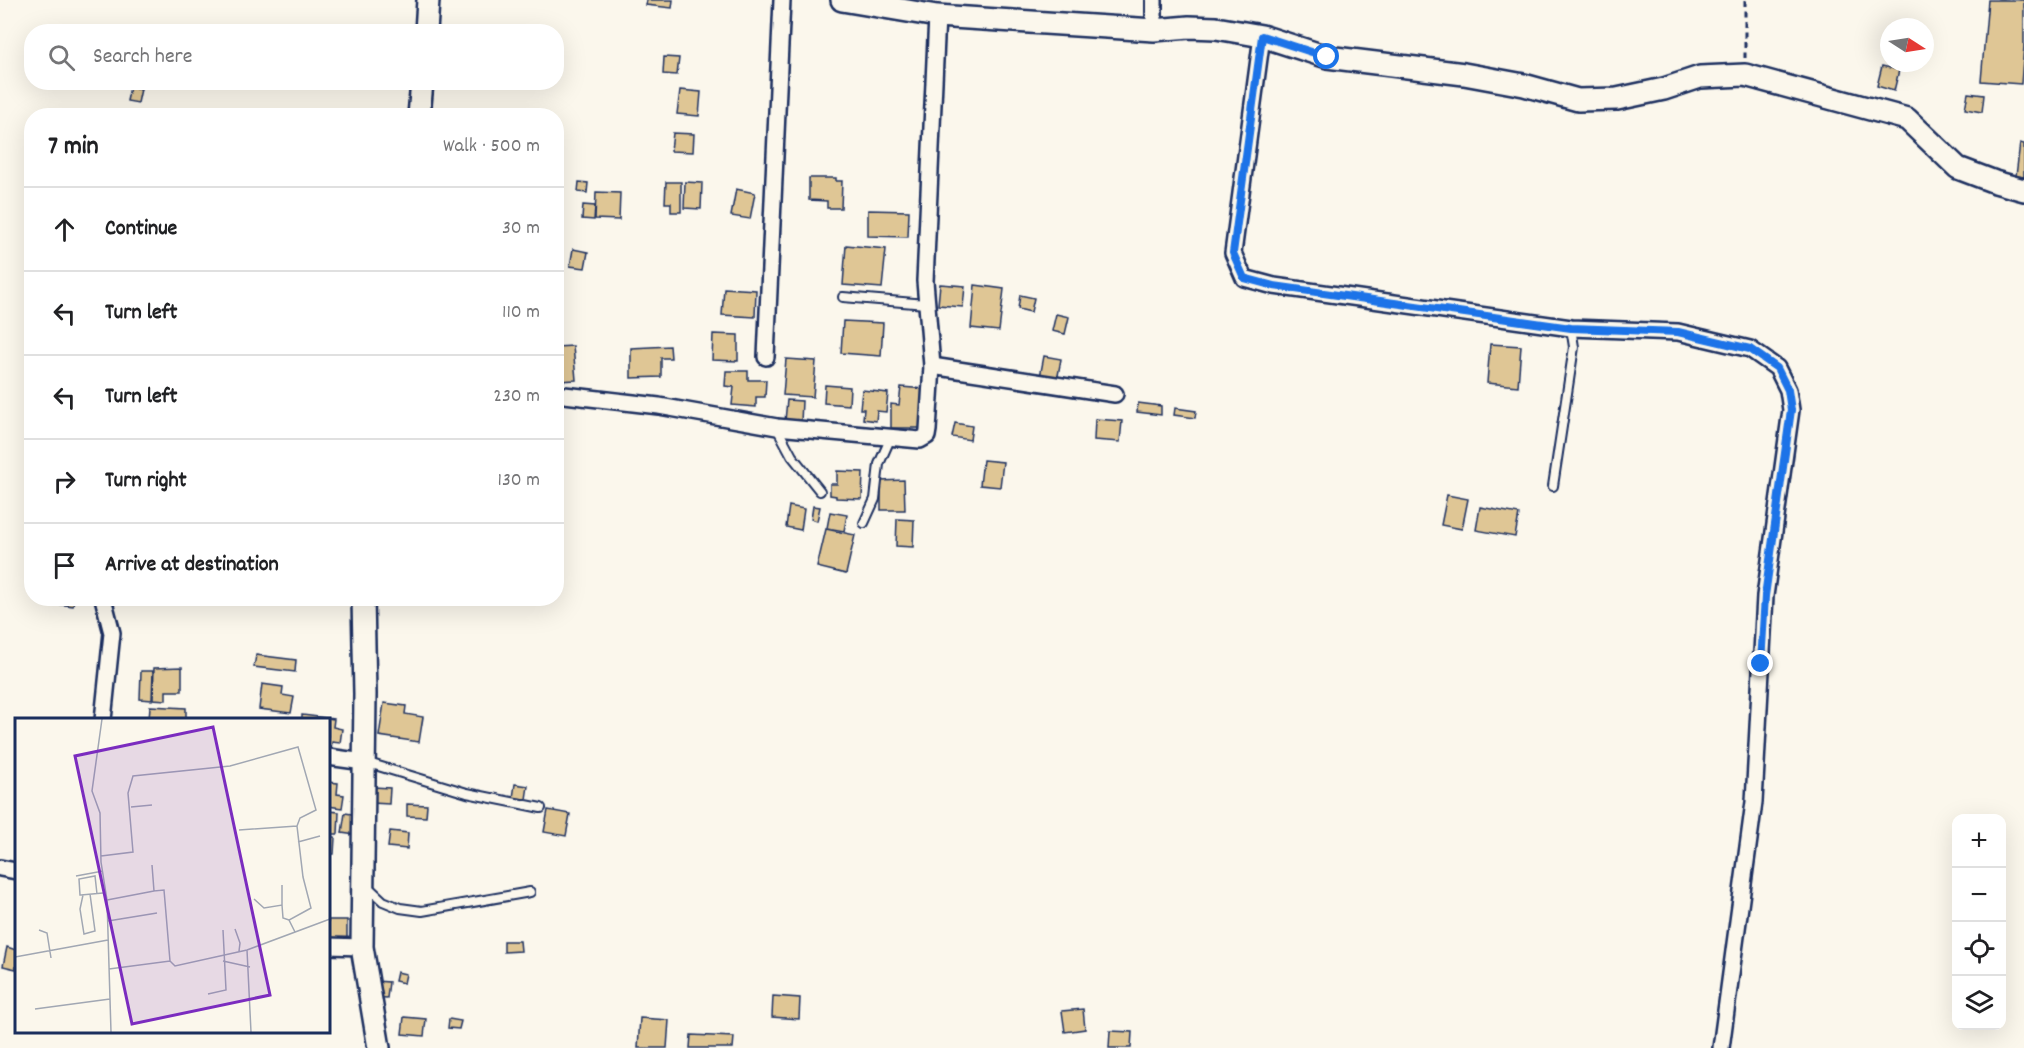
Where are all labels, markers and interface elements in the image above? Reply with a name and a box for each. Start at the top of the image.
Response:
north arrow [1880,18,1934,72]
search box [24,24,564,90]
icon: search [45,41,78,74]
text: Search here [93,42,192,73]
route start [1313,43,1339,69]
text: 7 min [48,129,99,166]
text: Walk · 500 m [443,133,540,161]
icon: ahead [48,213,81,246]
text: Continue [105,214,177,245]
text: 30 m [502,215,540,243]
icon: left [48,297,81,330]
text: Turn left [105,298,177,329]
text: 110 m [502,299,540,327]
icon: left [48,381,81,414]
text: Turn left [105,382,177,413]
text: 230 m [493,383,540,411]
icon: right [48,465,81,498]
text: Turn right [105,466,187,497]
text: 130 m [498,467,540,495]
icon: arrive [48,549,81,582]
text: Arrive at destination [105,550,279,581]
route end [1747,650,1773,676]
inset map [15,718,330,1033]
map controls [1952,814,2006,1030]
button: + [1952,814,2006,868]
button: − [1952,868,2006,922]
button: locate [1952,922,2006,976]
button: layers [1952,976,2006,1030]

